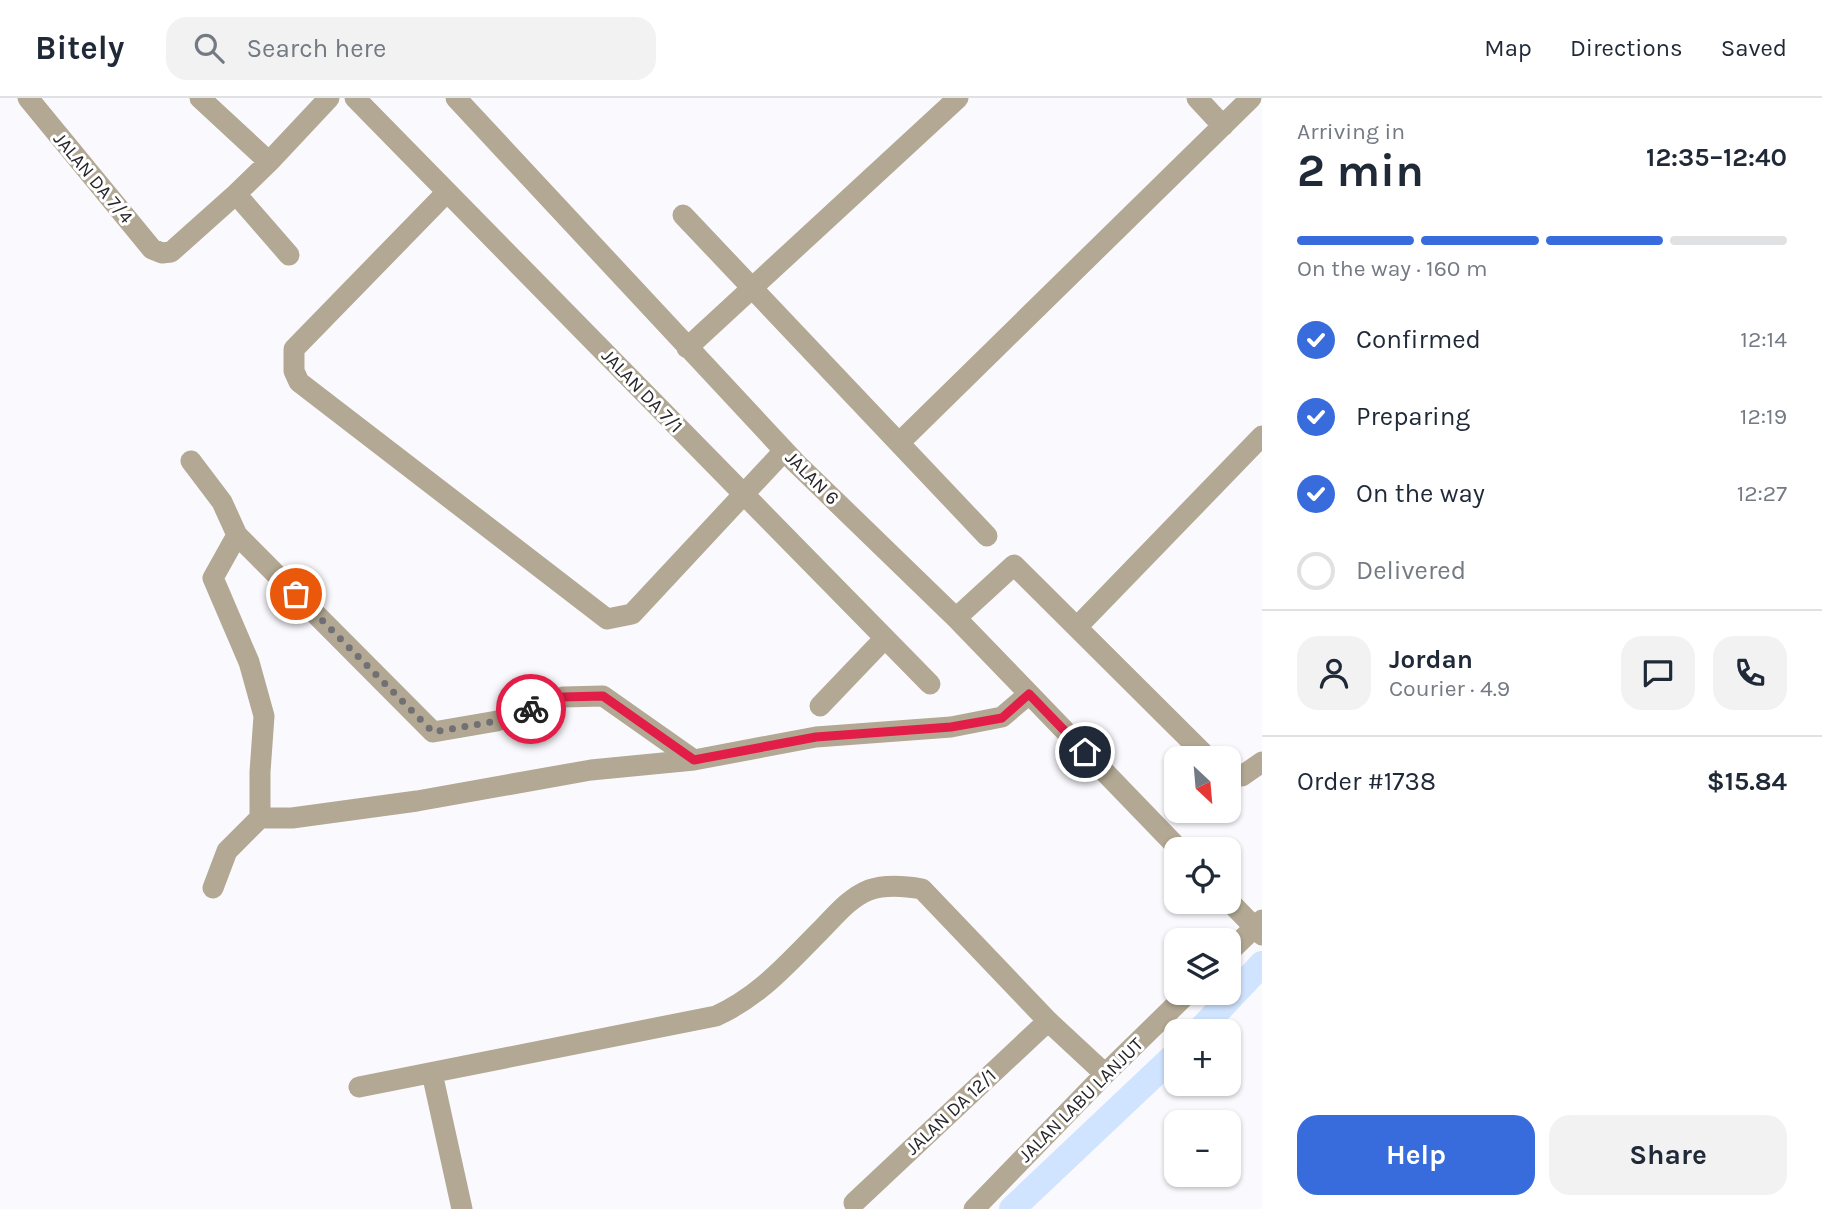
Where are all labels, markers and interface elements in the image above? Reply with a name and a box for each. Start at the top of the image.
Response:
search box [166,17,656,80]
text: Bitely [35,29,124,67]
icon: search [190,29,228,67]
text: Search here [246,33,386,64]
text: Map [1484,34,1532,62]
text: Directions [1570,34,1683,62]
text: Saved [1721,34,1787,62]
text: Arriving in [1297,118,1405,145]
street label: JALAN DA 7/4 [49,128,138,228]
text: 12:35–12:40 [1646,142,1787,173]
text: 2 min [1297,144,1424,198]
text: On the way · 160 m [1297,255,1487,282]
icon: check [1297,321,1335,359]
text: Confirmed [1356,324,1481,355]
text: 12:14 [1740,326,1787,353]
street label: JALAN DA 7/1 [597,345,687,437]
icon: check [1297,398,1335,436]
text: Preparing [1356,401,1470,432]
text: 12:19 [1740,403,1787,430]
street label: JALAN 6 [781,447,843,509]
icon: check [1297,475,1335,513]
text: On the way [1356,478,1485,509]
text: 12:27 [1737,480,1787,507]
text: Delivered [1356,555,1466,586]
pin [266,564,326,624]
icon: bag [277,575,315,613]
button: person [1297,636,1371,710]
button: chat [1621,636,1695,710]
button: phone [1713,636,1787,710]
text: Jordan [1389,644,1473,675]
courier [496,674,566,744]
text: Courier · 4.9 [1389,675,1510,702]
icon: bike [512,690,550,728]
pin [1055,722,1115,782]
icon: home [1066,733,1104,771]
north arrow [1164,746,1241,822]
map controls [1164,746,1241,1187]
text: Order #1738 [1297,766,1436,797]
text: $15.84 [1707,766,1787,797]
button: locate [1164,837,1241,914]
button: layers [1164,928,1241,1005]
button: + [1164,1019,1241,1096]
street label: JALAN LABU LANJUT [1014,1033,1148,1167]
street label: JALAN DA 12/1 [901,1065,1001,1159]
button: − [1164,1110,1241,1187]
button: Help [1297,1115,1535,1195]
button: Share [1549,1115,1787,1195]

